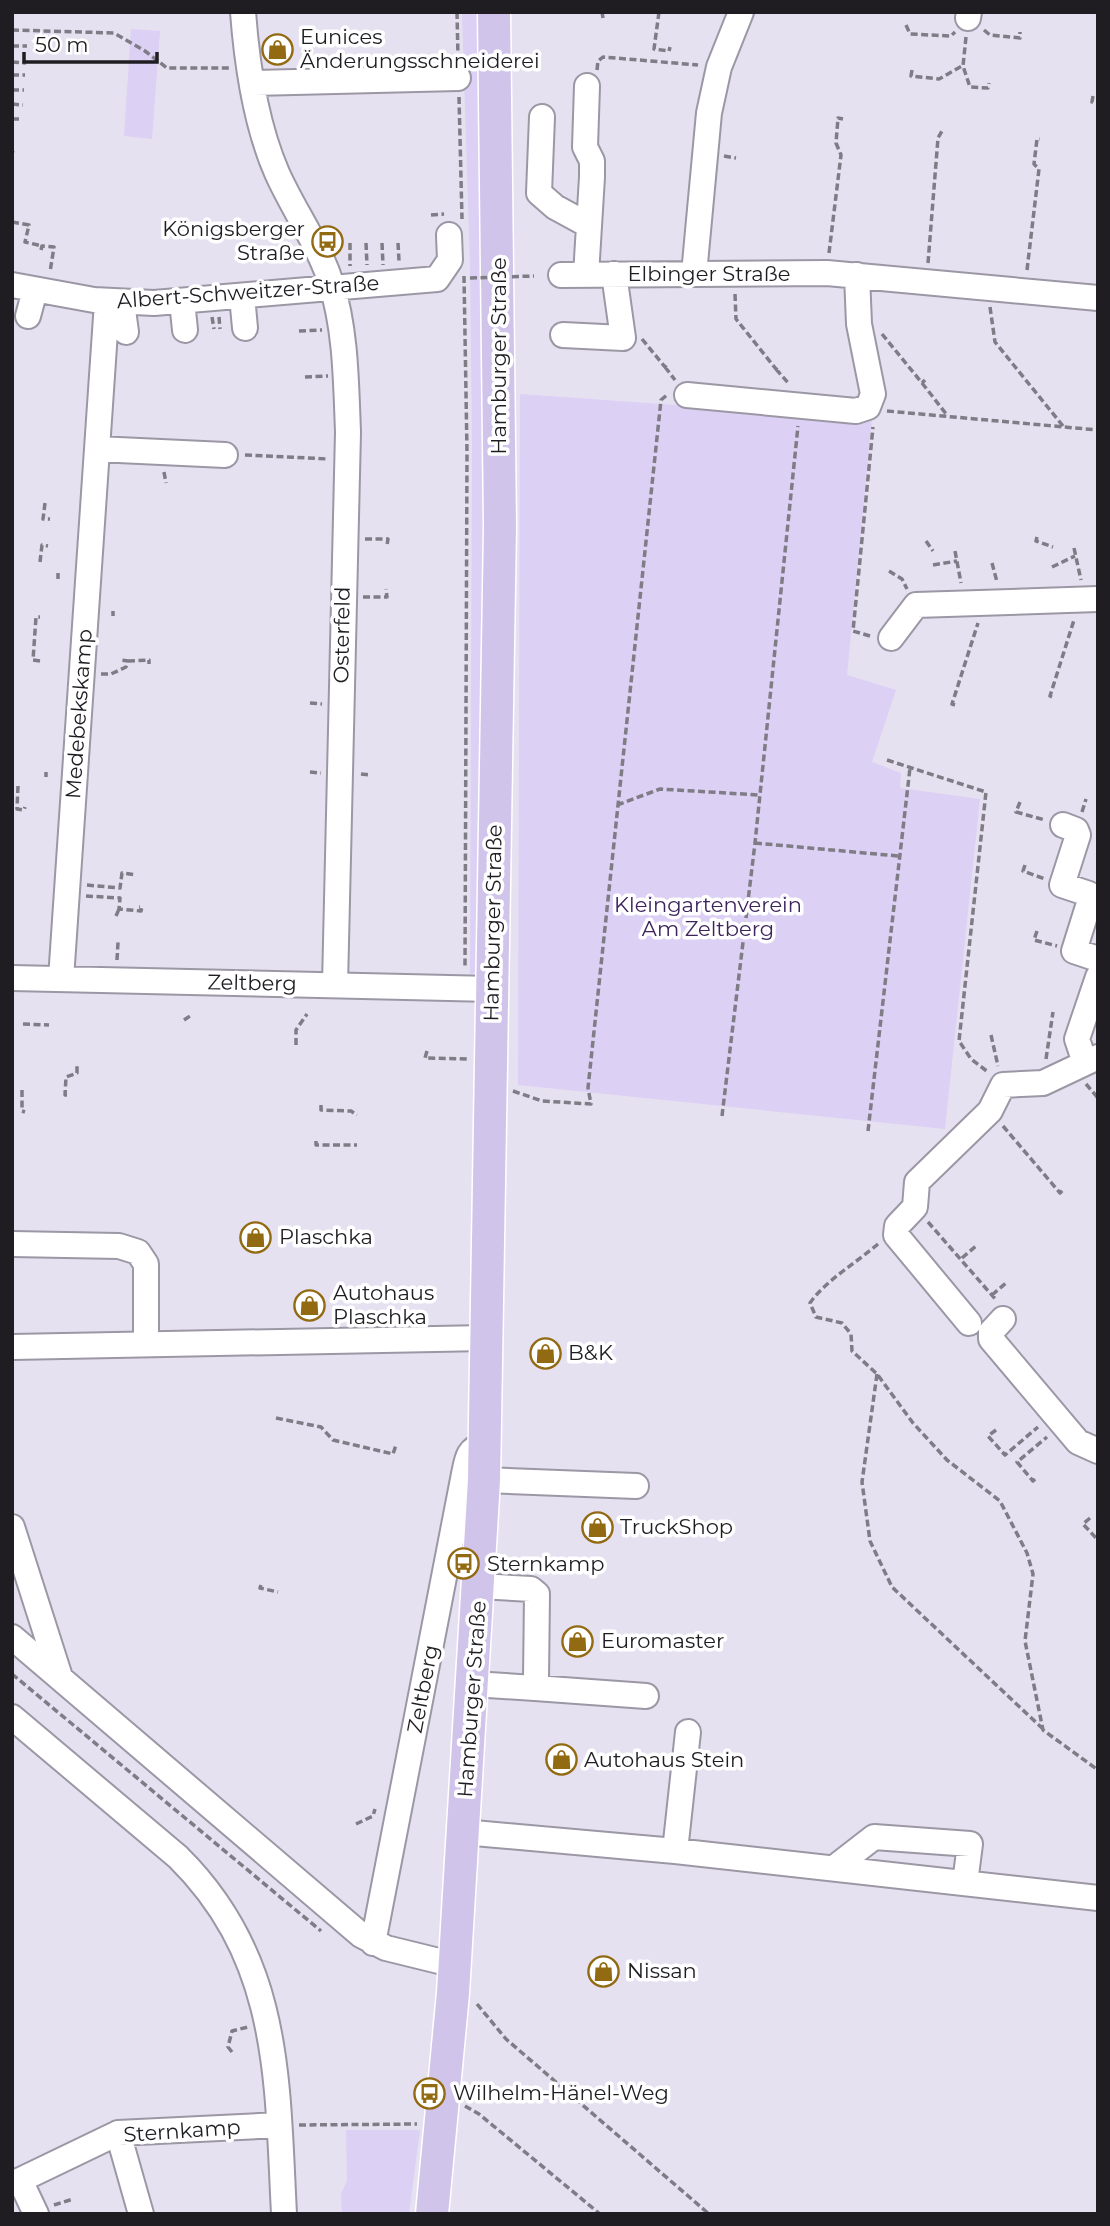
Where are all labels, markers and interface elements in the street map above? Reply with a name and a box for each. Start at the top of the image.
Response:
scale bar [24,21,158,65]
place label: Eunices Änderungsschneiderei [300,24,540,73]
text: 50 m [35,32,89,57]
shop icon: Eunices Änderungsschneiderei [260,32,294,66]
place label: Königsberger Straße [162,216,305,265]
bus stop icon: Königsberger Straße [311,224,345,258]
street label: Hamburger Straße [486,257,511,455]
street label: Elbinger Straße [628,261,790,286]
street label: Albert-Schweitzer-Straße [116,270,380,313]
street label: Osterfeld [328,586,355,684]
street label: Medebekskamp [60,628,97,800]
street label: Hamburger Straße [478,824,507,1022]
park label: Kleingartenverein Am Zeltberg [614,892,802,941]
street label: Zeltberg [207,969,297,996]
shop icon: Plaschka [239,1220,273,1254]
place label: Plaschka [279,1224,373,1249]
place label: Autohaus Plaschka [333,1280,434,1329]
shop icon: Autohaus Plaschka [293,1288,327,1322]
shop icon: B&K [528,1336,562,1370]
place label: B&K [568,1340,613,1365]
shop icon: TruckShop [580,1510,614,1544]
place label: TruckShop [620,1514,733,1539]
bus stop icon: Sternkamp [447,1547,481,1581]
place label: Sternkamp [487,1551,604,1576]
street label: Hamburger Straße [452,1600,491,1798]
shop icon: Euromaster [561,1624,595,1658]
place label: Euromaster [601,1628,724,1653]
street label: Zeltberg [402,1643,443,1735]
shop icon: Autohaus Stein [544,1743,578,1777]
place label: Autohaus Stein [584,1747,744,1772]
shop icon: Nissan [587,1954,621,1988]
place label: Nissan [627,1958,697,1983]
bus stop icon: Wilhelm-Hänel-Weg [413,2076,447,2110]
place label: Wilhelm-Hänel-Weg [453,2080,669,2105]
street label: Sternkamp [123,2114,241,2147]

